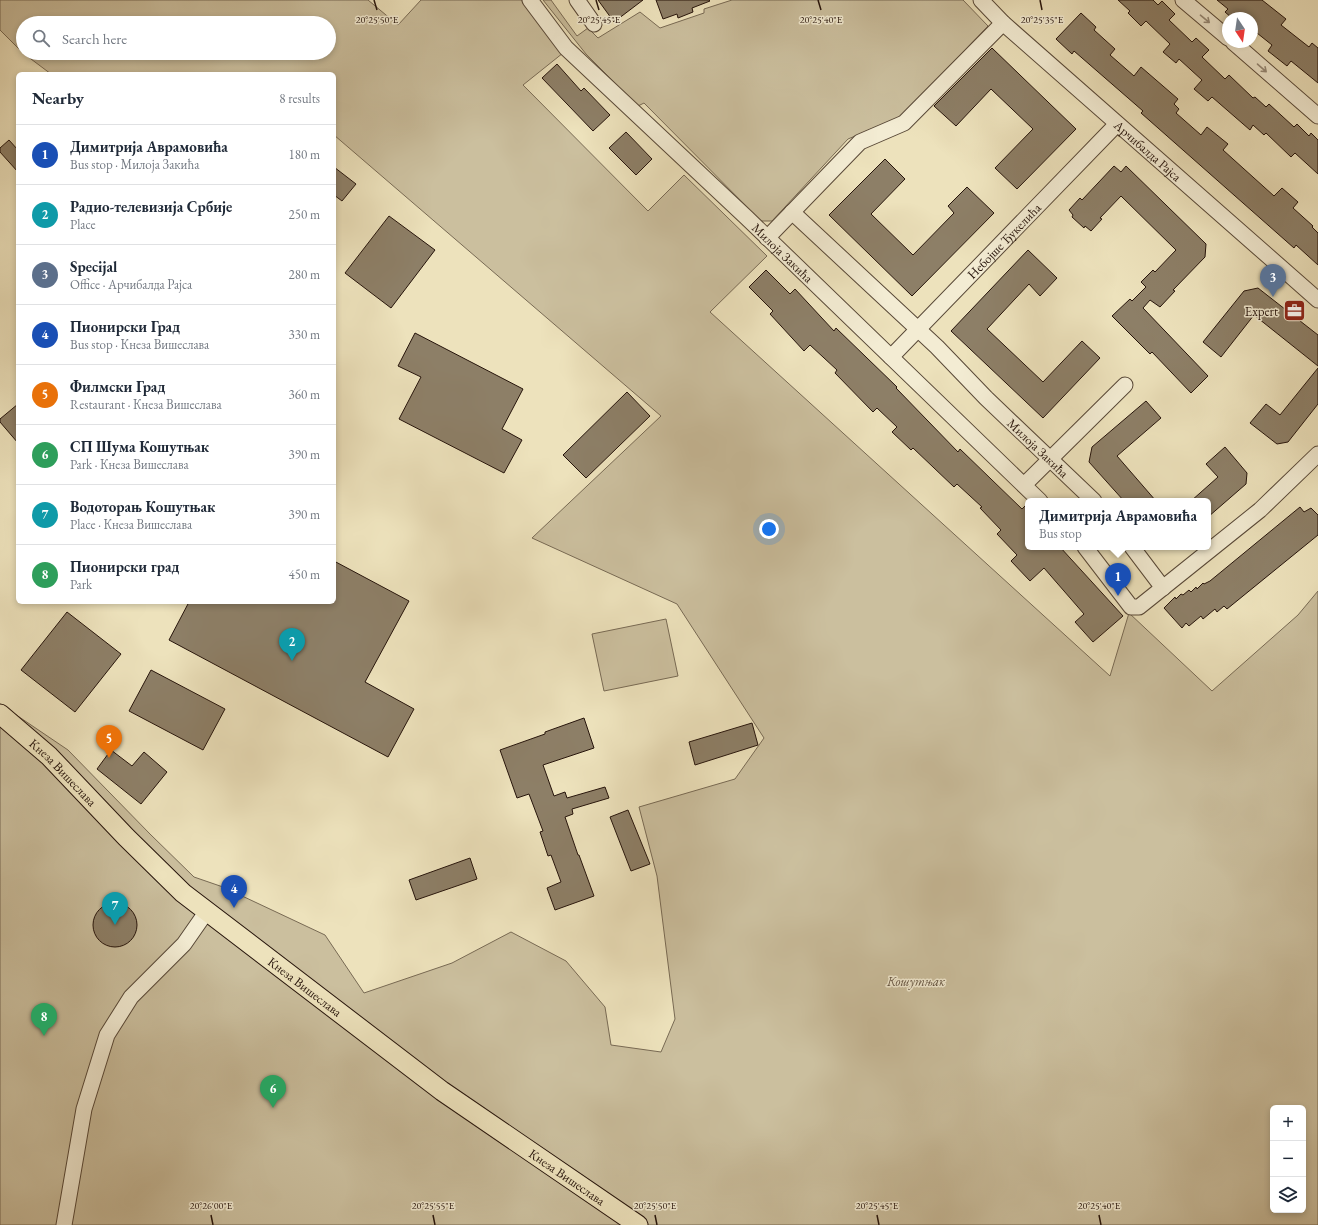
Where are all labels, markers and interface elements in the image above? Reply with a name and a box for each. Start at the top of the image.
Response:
north arrow [1222,12,1258,48]
text: 20°25'50"E [356,13,399,26]
text: 20°25'45"E [578,13,621,26]
text: 20°25'40"E [800,13,843,26]
text: 20°25'35"E [1021,13,1064,26]
one-way arrow [1200,14,1211,23]
search box [16,16,336,60]
icon: search [30,27,52,49]
text: Search here [62,29,127,48]
one-way arrow [1257,63,1268,72]
text: Nearby [32,87,84,109]
text: 8 results [279,90,320,107]
street label: Арчибалда Рајса [1110,116,1186,185]
text: Димитрија Аврамовића [70,137,228,156]
text: 1 [42,146,48,163]
text: 180 m [289,146,320,163]
text: Bus stop · Милоја Закића [70,156,199,173]
text: Радио-телевизија Србије [70,197,232,216]
street label: Небојше Ђукелића [963,199,1045,282]
text: 2 [42,206,48,223]
text: 250 m [289,206,320,223]
text: Place [70,216,96,233]
street label: Милоја Закића [748,219,818,287]
text: Specijal [70,257,117,276]
pin: 3 [1260,264,1286,297]
text: 3 [42,266,48,283]
text: 280 m [289,266,320,283]
text: Office · Арчибалда Рајса [70,276,192,293]
office icon: Expert [1281,298,1307,324]
place label: Expert [1245,303,1278,320]
text: Пионирски Град [70,317,180,336]
text: 4 [42,326,48,343]
text: 330 m [289,326,320,343]
text: Bus stop · Кнеза Вишеслава [70,336,209,353]
text: Филмски Град [70,377,165,396]
text: 5 [42,386,48,403]
text: 360 m [289,386,320,403]
text: Restaurant · Кнеза Вишеслава [70,396,222,413]
street label: Милоја Закића [1004,414,1073,482]
text: СП Шума Кошутњак [70,437,209,456]
text: 6 [42,446,48,463]
text: 390 m [289,446,320,463]
text: Park · Кнеза Вишеслава [70,456,189,473]
text: Водоторањ Кошутњак [70,497,215,516]
popup [1025,498,1211,550]
text: 7 [42,506,48,523]
text: 390 m [289,506,320,523]
text: Димитрија Аврамовића [1039,506,1197,525]
text: Place · Кнеза Вишеслава [70,516,192,533]
your location [759,519,779,539]
text: Bus stop [1039,525,1082,542]
text: Пионирски град [70,557,179,576]
pin: 1 [1105,563,1131,596]
text: 8 [42,566,48,583]
text: 450 m [289,566,320,583]
text: Park [70,576,92,593]
pin: 2 [279,628,305,661]
pin: 5 [96,725,122,758]
street label: Кнеза Вишеслава [26,735,101,810]
pin: 4 [221,875,247,908]
pin: 7 [102,892,128,925]
street label: Кнеза Вишеслава [265,953,346,1021]
park label: Кошутњак [886,973,946,990]
pin: 8 [31,1003,57,1036]
pin: 6 [260,1075,286,1108]
map controls [1270,1105,1306,1213]
button: + [1270,1105,1306,1141]
button: − [1270,1141,1306,1177]
street label: Кнеза Вишеслава [526,1145,609,1209]
button: layers [1270,1177,1306,1213]
text: 20°26'00"E [190,1199,233,1212]
text: 20°25'55"E [412,1199,455,1212]
text: 20°25'50"E [634,1199,677,1212]
text: 20°25'45"E [856,1199,899,1212]
text: 20°25'40"E [1078,1199,1121,1212]

